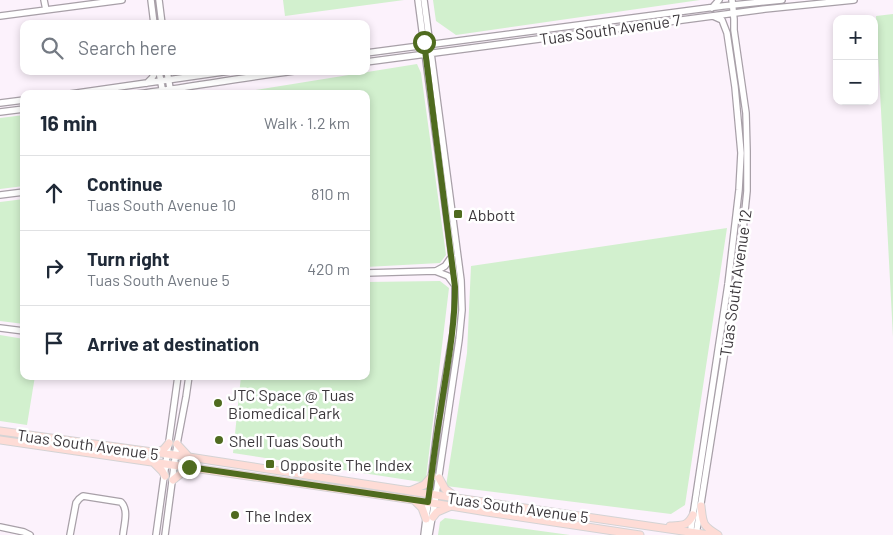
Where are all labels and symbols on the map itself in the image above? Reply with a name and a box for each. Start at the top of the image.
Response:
street label: Tuas South Avenue 7 [538,10,682,48]
route start [413,31,436,54]
place label: Abbott [468,205,515,224]
marker: Abbott [452,208,464,220]
street label: Tuas South Avenue 12 [715,208,755,358]
place label: JTC Space @ Tuas Biomedical Park [228,385,354,422]
marker: JTC Space @ Tuas Biomedical Park [212,397,224,409]
street label: Tuas South Avenue 5 [16,425,160,463]
place label: Shell Tuas South [229,431,343,450]
marker: Shell Tuas South [213,434,225,446]
place label: Opposite The Index [280,455,412,474]
route end [178,456,201,479]
marker: Opposite The Index [264,458,276,470]
street label: Tuas South Avenue 5 [446,488,590,526]
place label: The Index [245,506,312,525]
marker: The Index [229,509,241,521]

